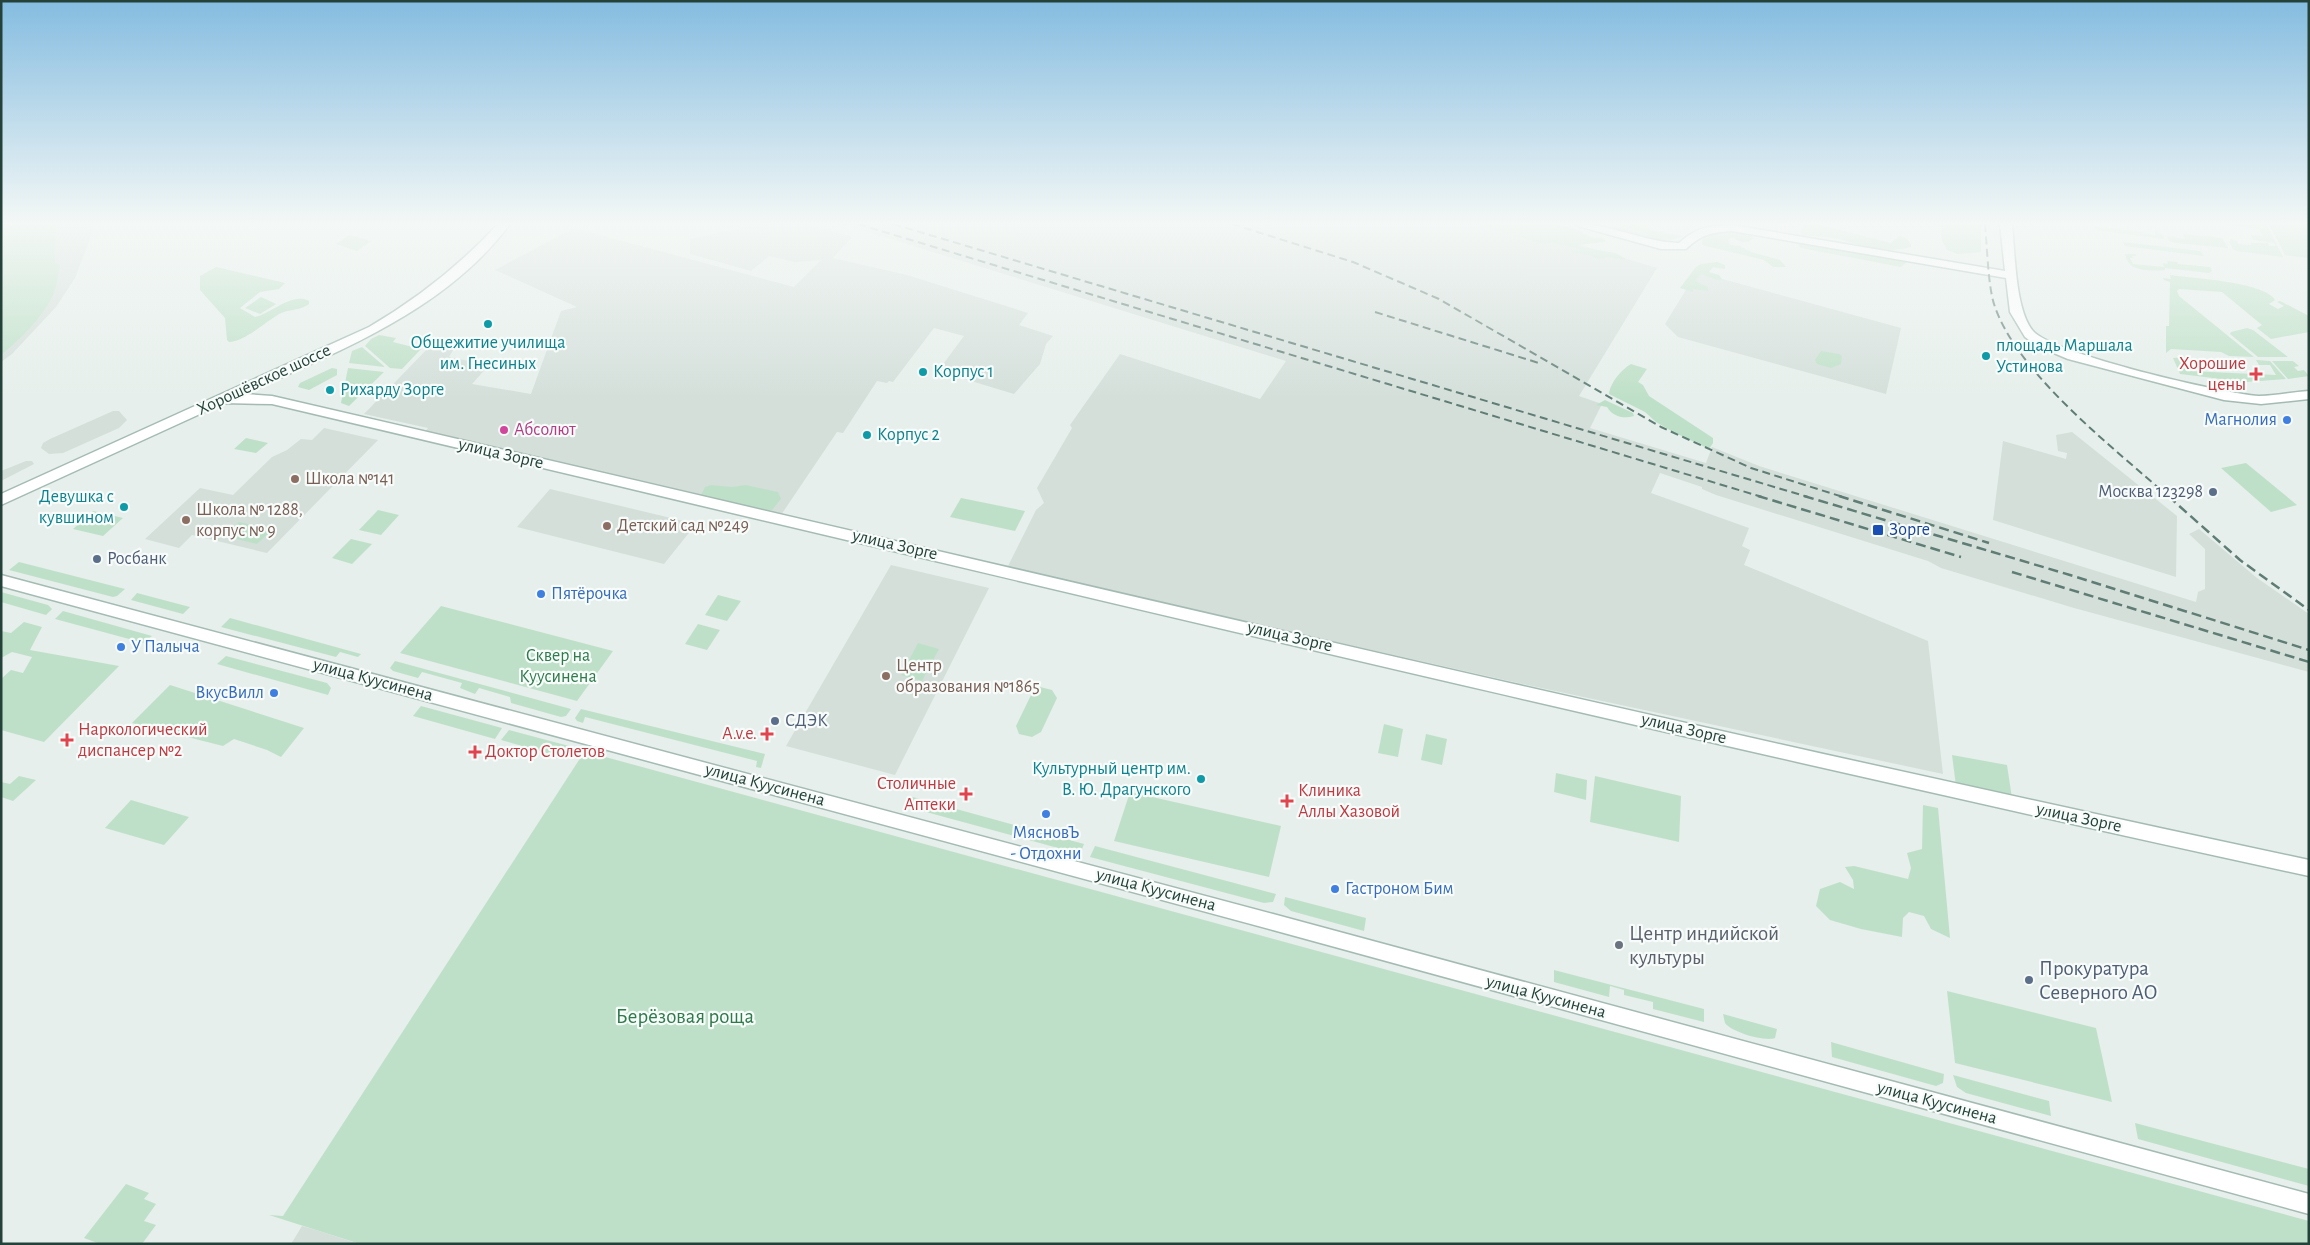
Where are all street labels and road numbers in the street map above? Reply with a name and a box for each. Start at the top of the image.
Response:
street label: Хорошёвское шоссе [194,341,334,419]
street label: улица Зорге [456,435,545,473]
street label: улица Зорге [850,526,939,564]
street label: улица Зорге [1245,618,1334,656]
street label: улица Куусинена [310,655,435,705]
street label: улица Зорге [1639,710,1728,748]
street label: улица Куусинена [702,760,827,810]
street label: улица Зорге [2034,800,2123,836]
street label: улица Куусинена [1093,865,1218,915]
street label: улица Куусинена [1483,972,1608,1022]
street label: улица Куусинена [1874,1078,1999,1128]

